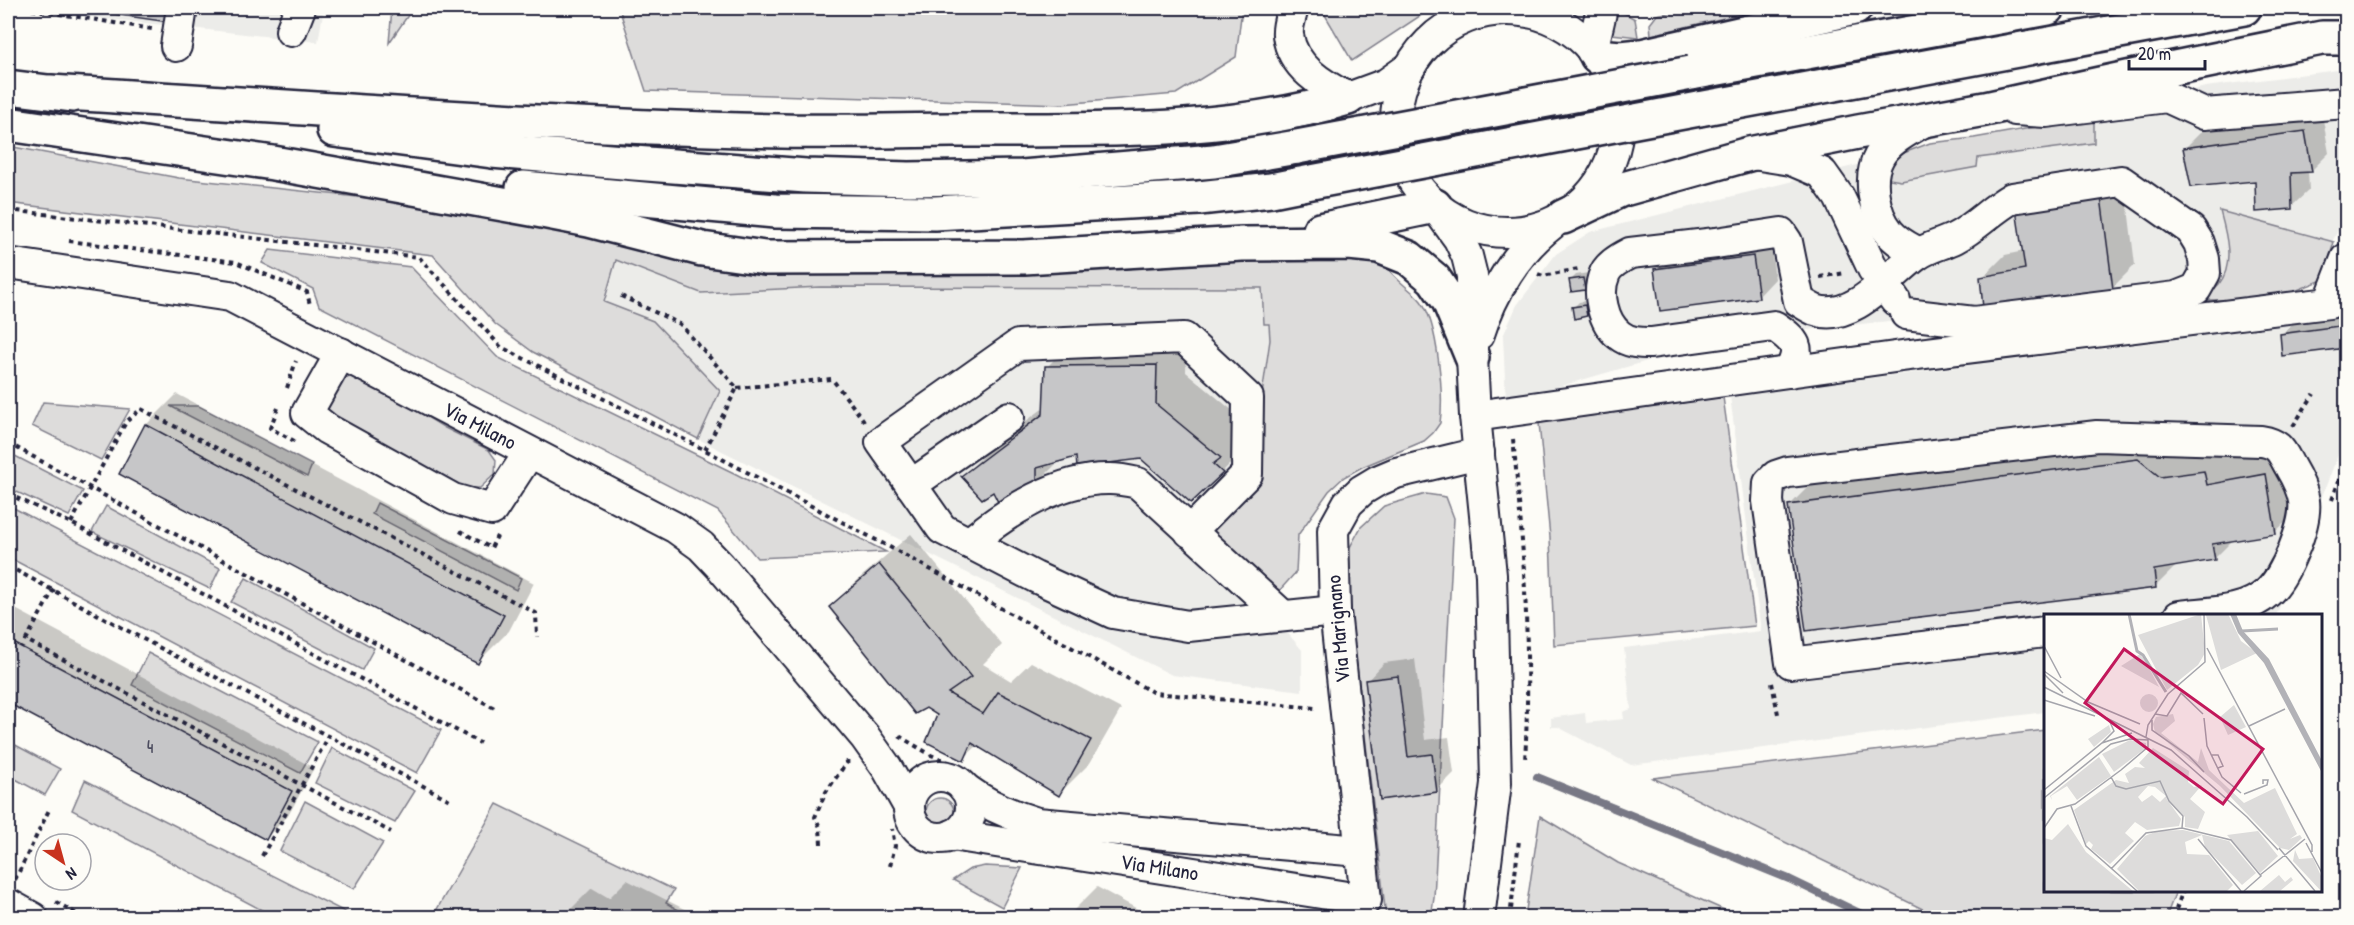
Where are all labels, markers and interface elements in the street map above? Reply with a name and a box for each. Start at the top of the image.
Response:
scale bar [2129,33,2206,71]
text: 20 m [2138,41,2171,66]
street label: Via Milano [438,394,522,456]
street label: Via Marignano [1318,574,1357,684]
inset map [2044,614,2321,892]
house number: 4 [147,734,154,759]
north arrow [33,832,93,892]
street label: Via Milano [1118,847,1201,888]
text: N [62,863,82,886]

